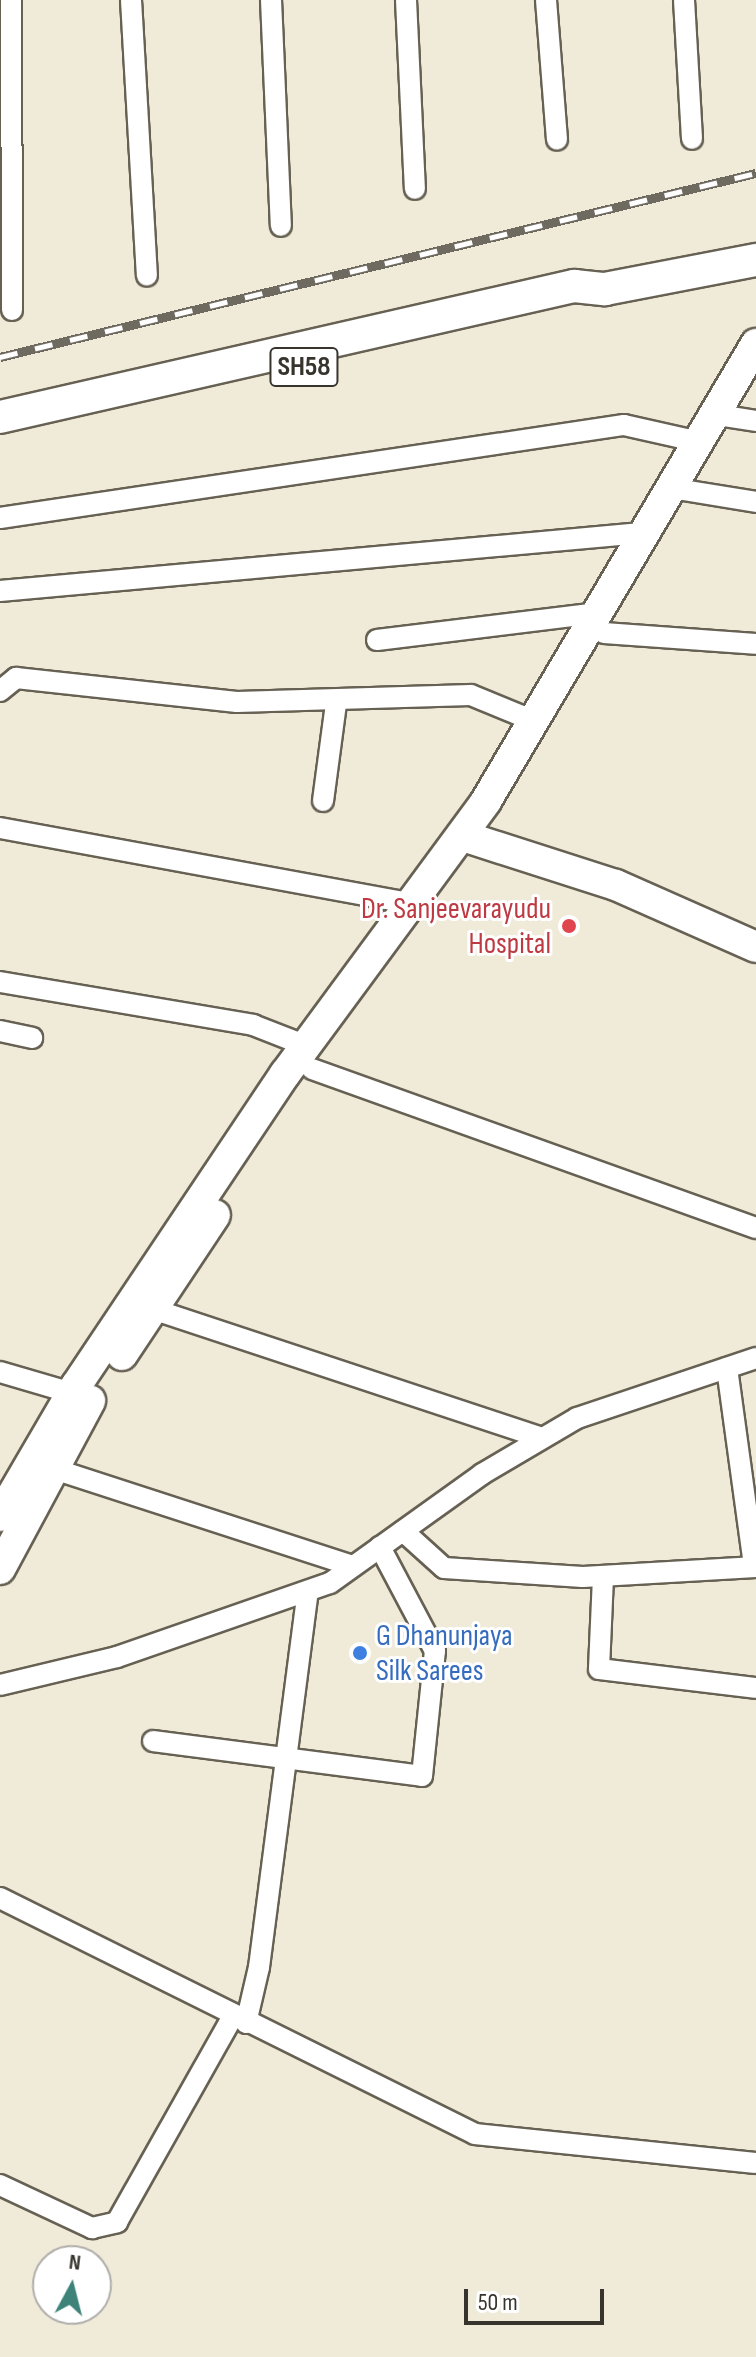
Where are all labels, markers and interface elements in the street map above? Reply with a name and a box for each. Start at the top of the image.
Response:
road number: SH58 [268,343,340,391]
place label: Dr. Sanjeevarayudu Hospital [361,891,551,962]
marker: Dr. Sanjeevarayudu Hospital [558,915,580,937]
place label: G Dhanunjaya Silk Sarees [376,1618,513,1688]
marker: G Dhanunjaya Silk Sarees [351,1644,369,1662]
north arrow [32,2245,112,2325]
text: N [67,2249,82,2277]
scale bar [468,2273,608,2323]
text: 50 m [478,2288,518,2317]

